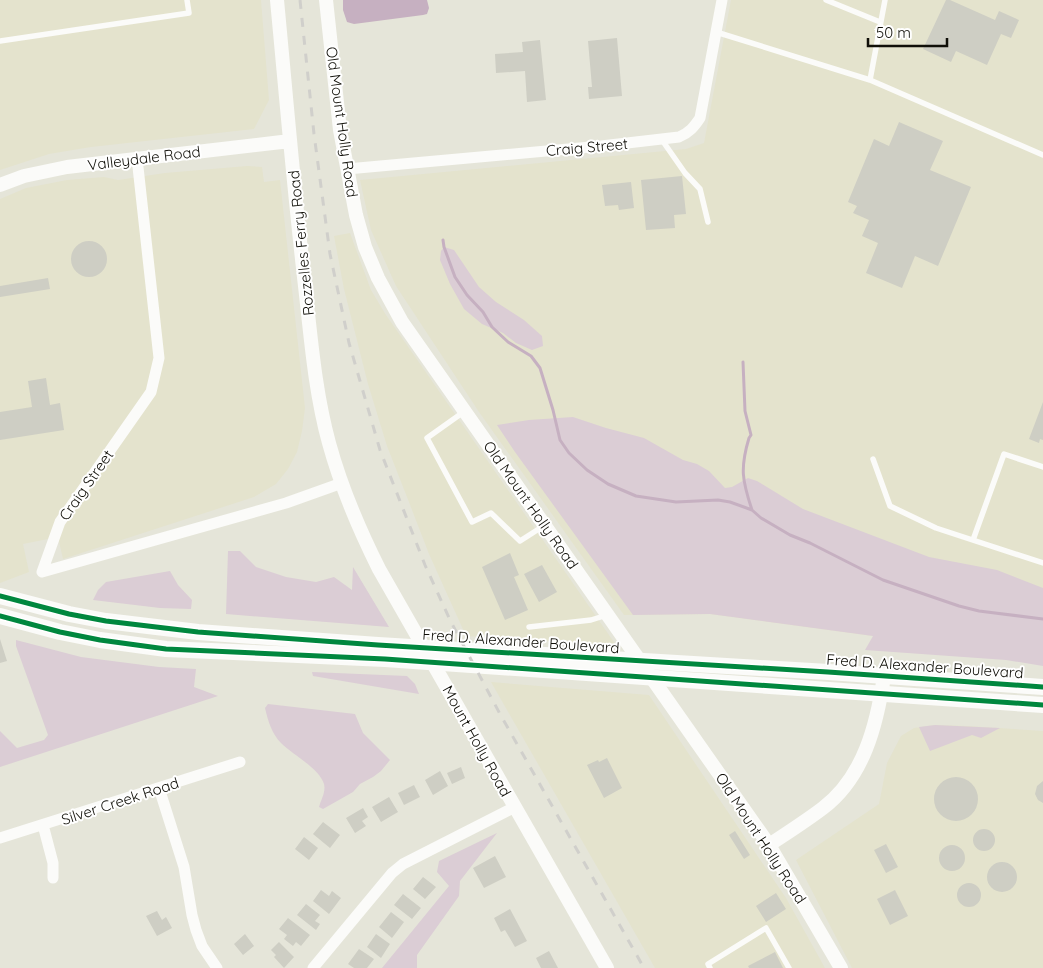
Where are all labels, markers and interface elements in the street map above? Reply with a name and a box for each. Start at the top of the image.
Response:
scale bar [868,15,947,47]
text: 50 m [876,23,911,42]
street label: Old Mount Holly Road [322,45,362,199]
street label: Craig Street [545,134,629,160]
street label: Valleydale Road [86,142,202,174]
street label: Rozzelles Ferry Road [284,169,318,317]
street label: Old Mount Holly Road [480,437,582,573]
street label: Craig Street [55,446,117,524]
street label: Fred D. Alexander Boulevard [422,625,620,657]
street label: Fred D. Alexander Boulevard [826,650,1024,682]
street label: Mount Holly Road [439,682,515,800]
street label: Old Mount Holly Road [712,769,810,907]
street label: Silver Creek Road [59,773,181,829]

